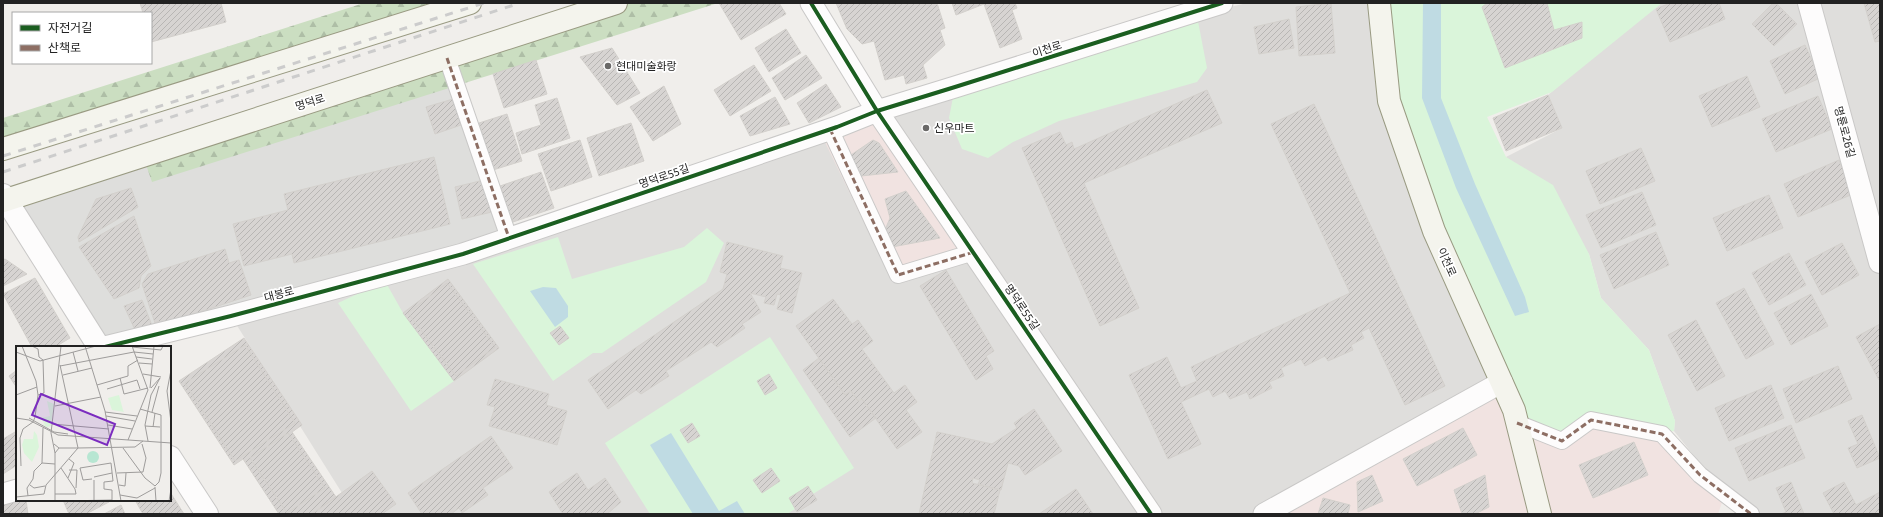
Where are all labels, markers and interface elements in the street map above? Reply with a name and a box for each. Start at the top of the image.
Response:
legend [12,12,152,64]
text: 자전거길 [48,20,92,34]
street label: 이천로 [1030,38,1063,59]
text: 산책로 [48,40,81,54]
place label: 현대미술화랑 [616,59,677,72]
marker: 현대미술화랑 [603,61,613,71]
street label: 명덕로 [293,91,326,112]
street label: 명륜로26길 [1832,105,1859,159]
place label: 신우마트 [934,121,974,134]
marker: 신우마트 [921,123,931,133]
street label: 명덕로55길 [637,161,691,190]
street label: 이천로 [1435,245,1460,278]
street label: 명덕로55길 [1002,281,1042,332]
street label: 대봉로 [263,283,295,304]
inset map [16,346,171,501]

